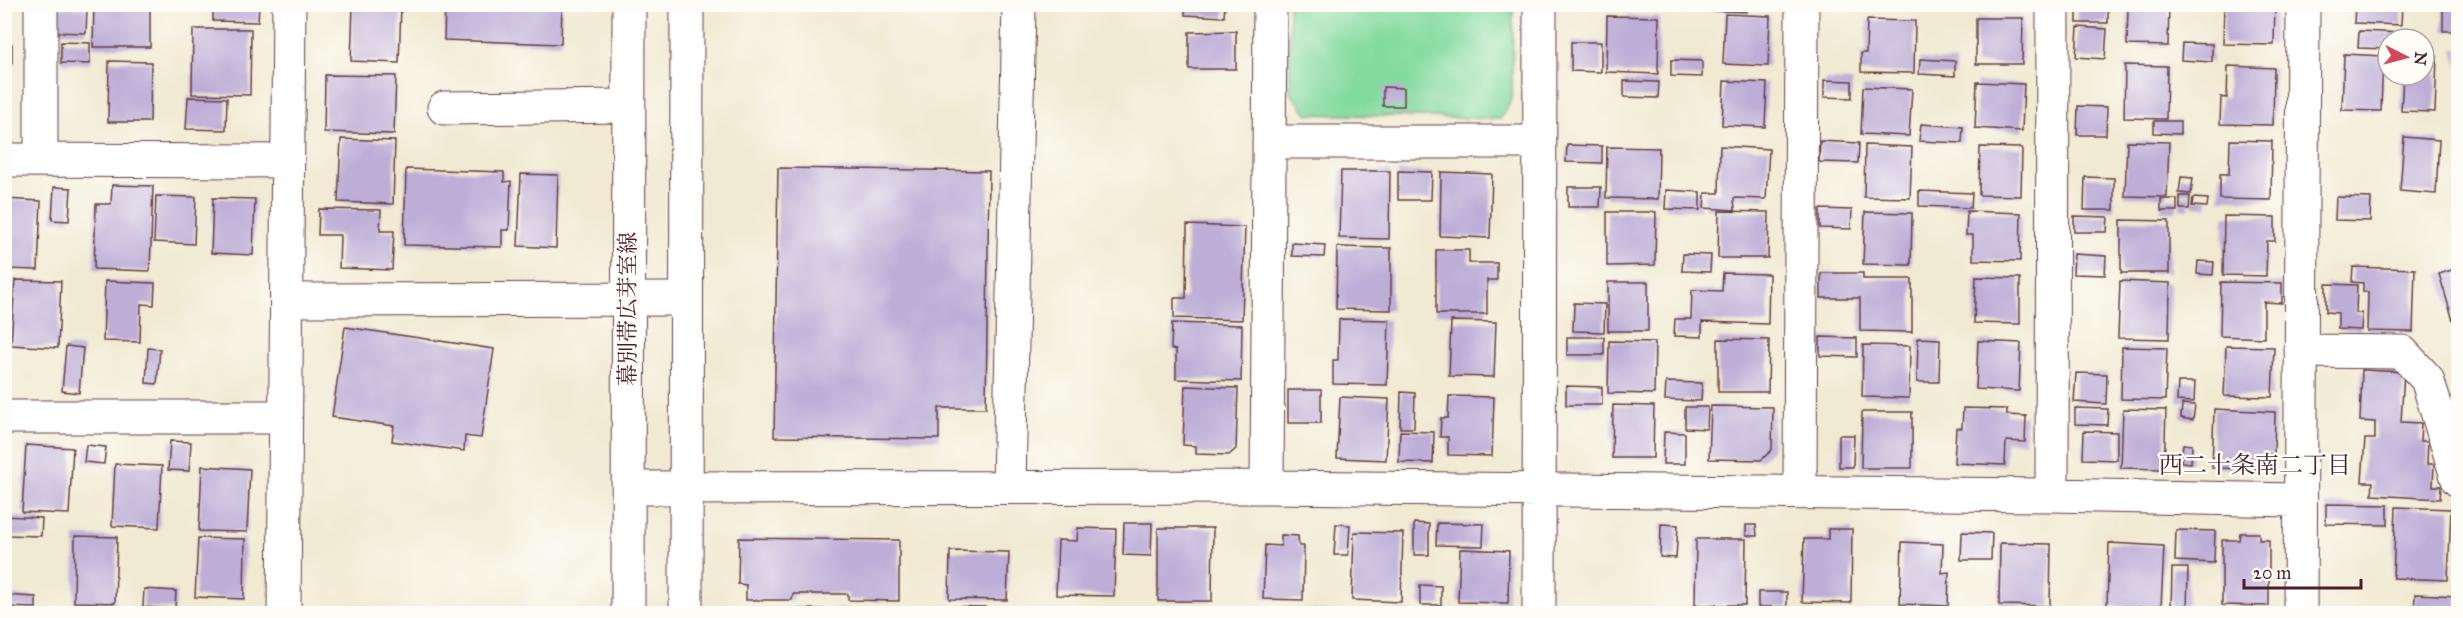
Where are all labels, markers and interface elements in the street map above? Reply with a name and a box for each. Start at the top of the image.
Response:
north arrow [2376,27,2436,87]
text: N [2410,51,2431,67]
street label: 幕別帯広芽室線 [614,232,641,386]
district label: 西二十条南二丁目 [2159,450,2351,480]
scale bar [2244,552,2361,590]
text: 20 m [2253,562,2291,584]

